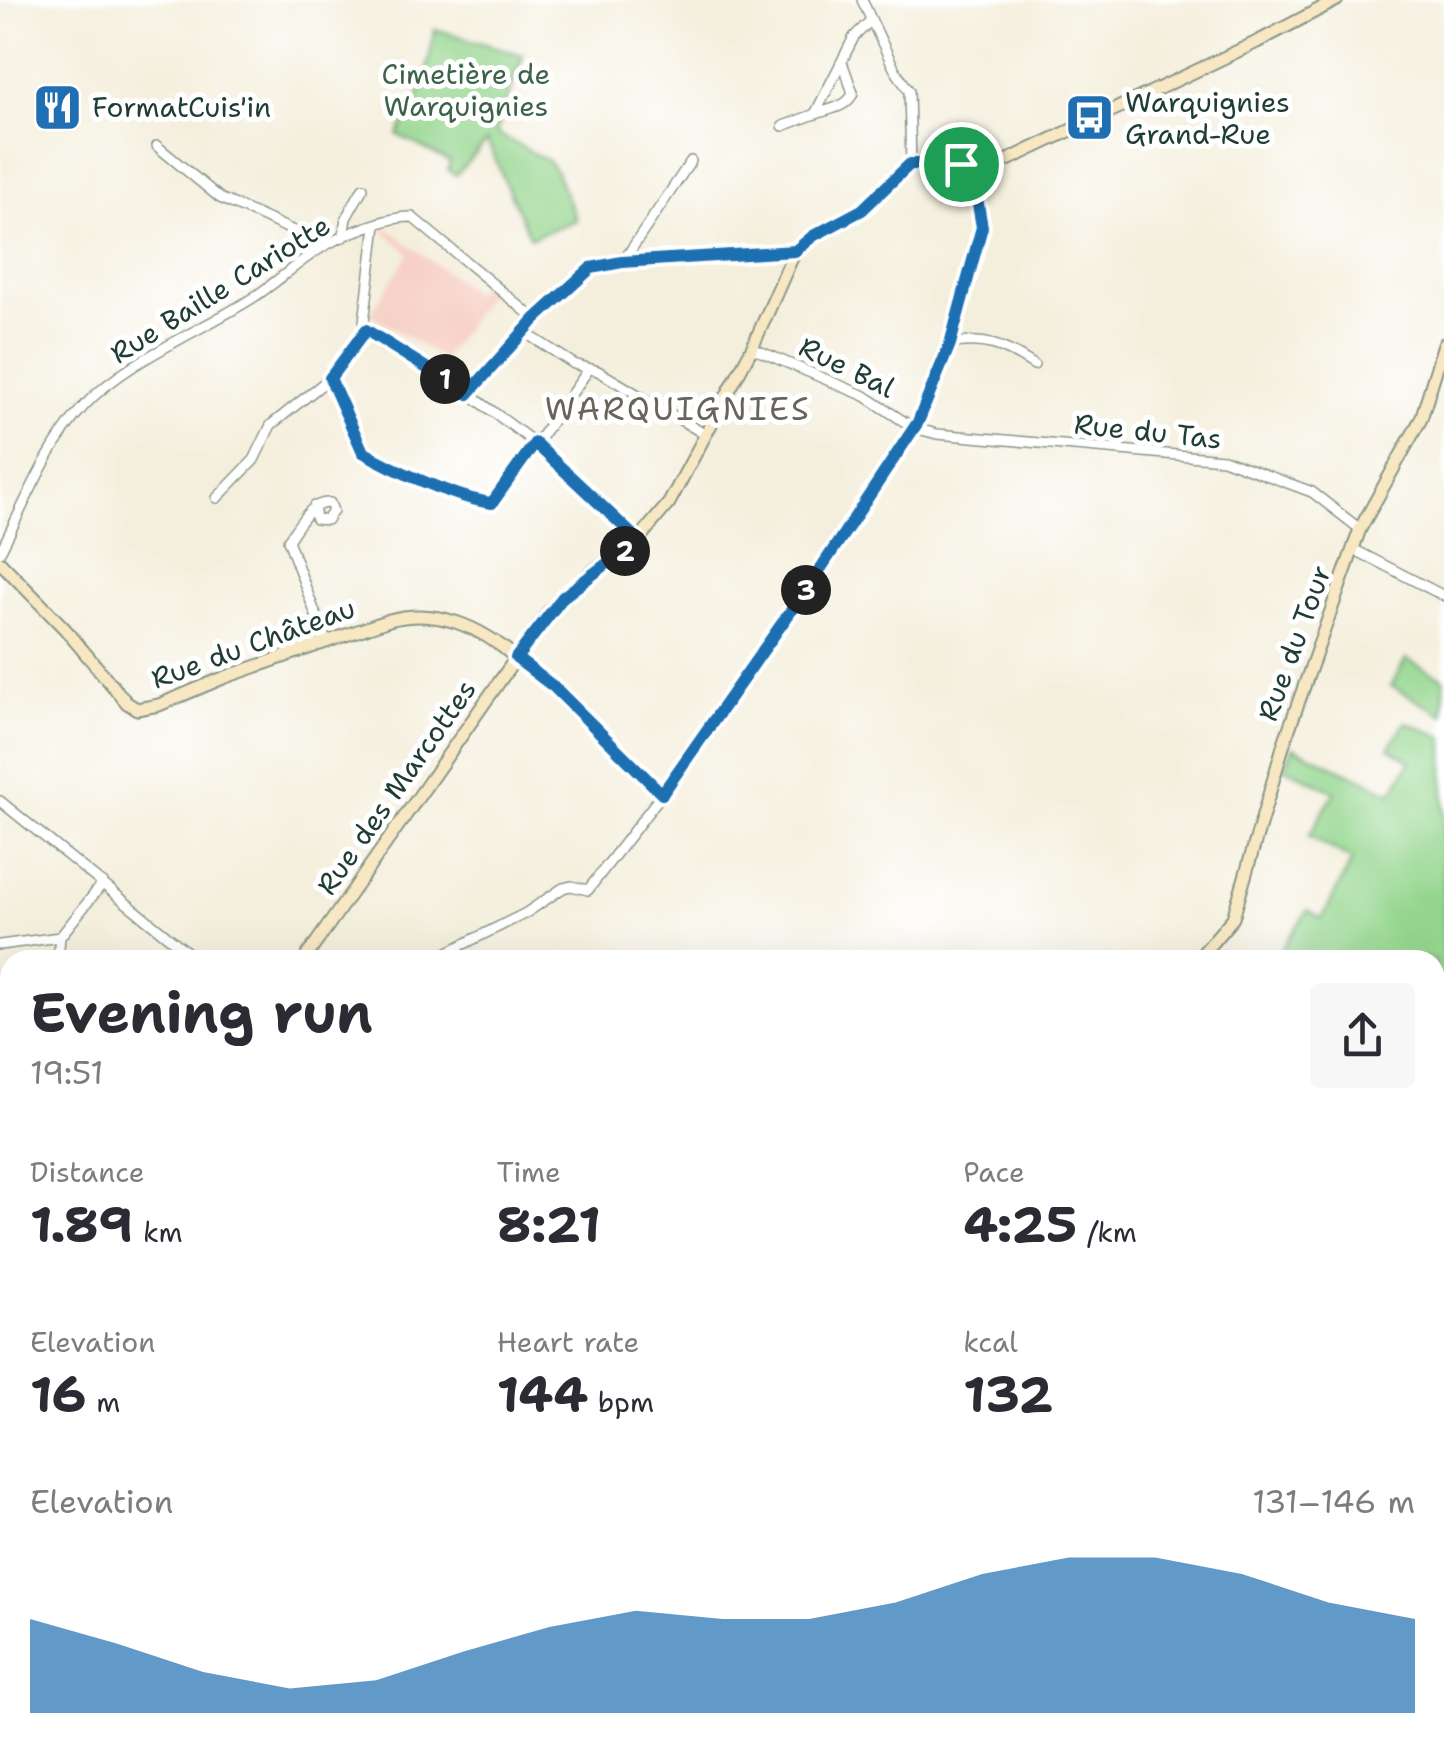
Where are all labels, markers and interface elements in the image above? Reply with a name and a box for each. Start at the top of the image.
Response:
park label: Cimetière de Warquignies [382,55,550,125]
restaurant icon: FormatCuis'in [31,81,83,133]
place label: Warquignies Grand-Rue [1125,83,1290,153]
place label: FormatCuis'in [92,88,271,126]
bus stop icon: Warquignies Grand-Rue [1064,92,1116,144]
pin [919,122,1004,207]
icon: arrive [934,137,989,192]
street label: Rue Baille Cariotte [103,206,337,372]
street label: Rue Bal [793,328,902,407]
pin: 1 [420,354,470,404]
text: 1 [439,360,451,398]
district label: WARQUIGNIES [545,387,811,430]
street label: Rue du Tas [1072,404,1224,458]
pin: 2 [600,526,650,576]
text: 2 [615,532,635,570]
street label: Rue du Tour [1248,560,1340,726]
pin: 3 [781,565,831,615]
text: 3 [796,571,816,609]
street label: Rue du Château [146,588,360,698]
street label: Rue des Marcottes [307,672,485,902]
text: Evening run [30,976,373,1050]
button: share [1310,983,1415,1088]
text: 19:51 [30,1051,104,1094]
text: Distance [30,1153,145,1191]
text: Time [497,1153,561,1191]
text: Pace [963,1153,1025,1191]
text: 1.89 [30,1191,133,1258]
text: 8:21 [497,1191,601,1258]
text: 4:25 [963,1191,1077,1258]
text: km [133,1213,183,1251]
text: /km [1077,1213,1137,1251]
text: Elevation [30,1323,155,1361]
text: Heart rate [497,1323,639,1361]
text: kcal [963,1323,1018,1361]
text: 16 [30,1361,87,1428]
text: 144 [497,1361,588,1428]
text: 132 [963,1361,1053,1428]
text: m [87,1383,120,1421]
text: bpm [588,1383,654,1421]
text: Elevation [30,1480,173,1523]
text: 131–146 m [1252,1480,1415,1523]

